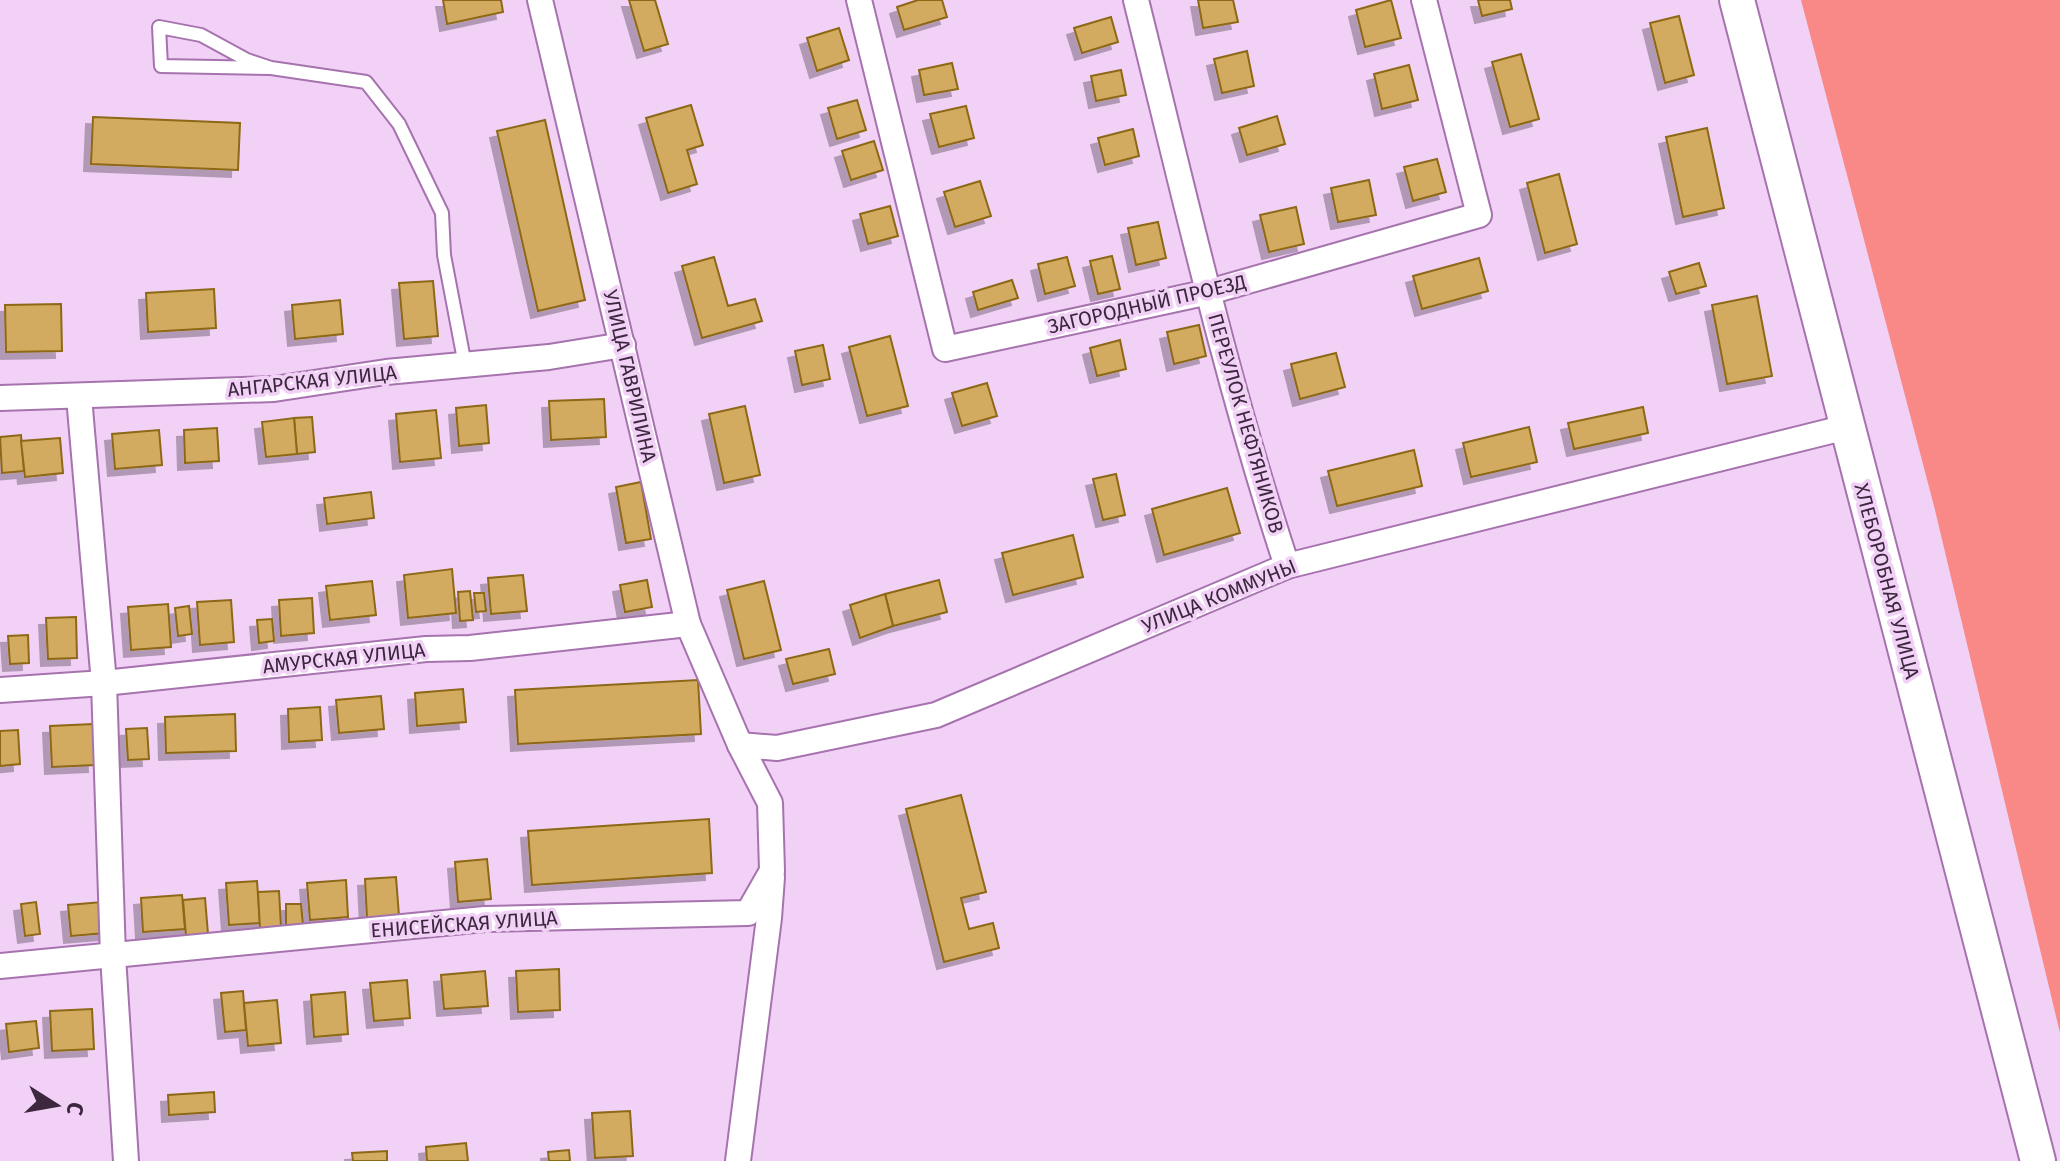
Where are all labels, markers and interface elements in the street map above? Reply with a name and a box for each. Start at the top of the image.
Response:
street label: ЗАГОРОДНЫЙ ПРОЕЗД [1045,269,1249,339]
street label: УЛИЦА ГАВРИЛИНА [598,287,662,465]
street label: ПЕРЕУЛОК НЕФТЯНИКОВ [1203,310,1289,536]
street label: АНГАРСКАЯ УЛИЦА [226,360,398,402]
street label: ХЛЕБОРОБНАЯ УЛИЦА [1849,481,1925,682]
street label: УЛИЦА КОММУНЫ [1138,554,1300,638]
street label: АМУРСКАЯ УЛИЦА [262,637,427,678]
street label: ЕНИСЕЙСКАЯ УЛИЦА [370,905,559,943]
north arrow [16,1065,96,1145]
text: С [61,1100,90,1118]

